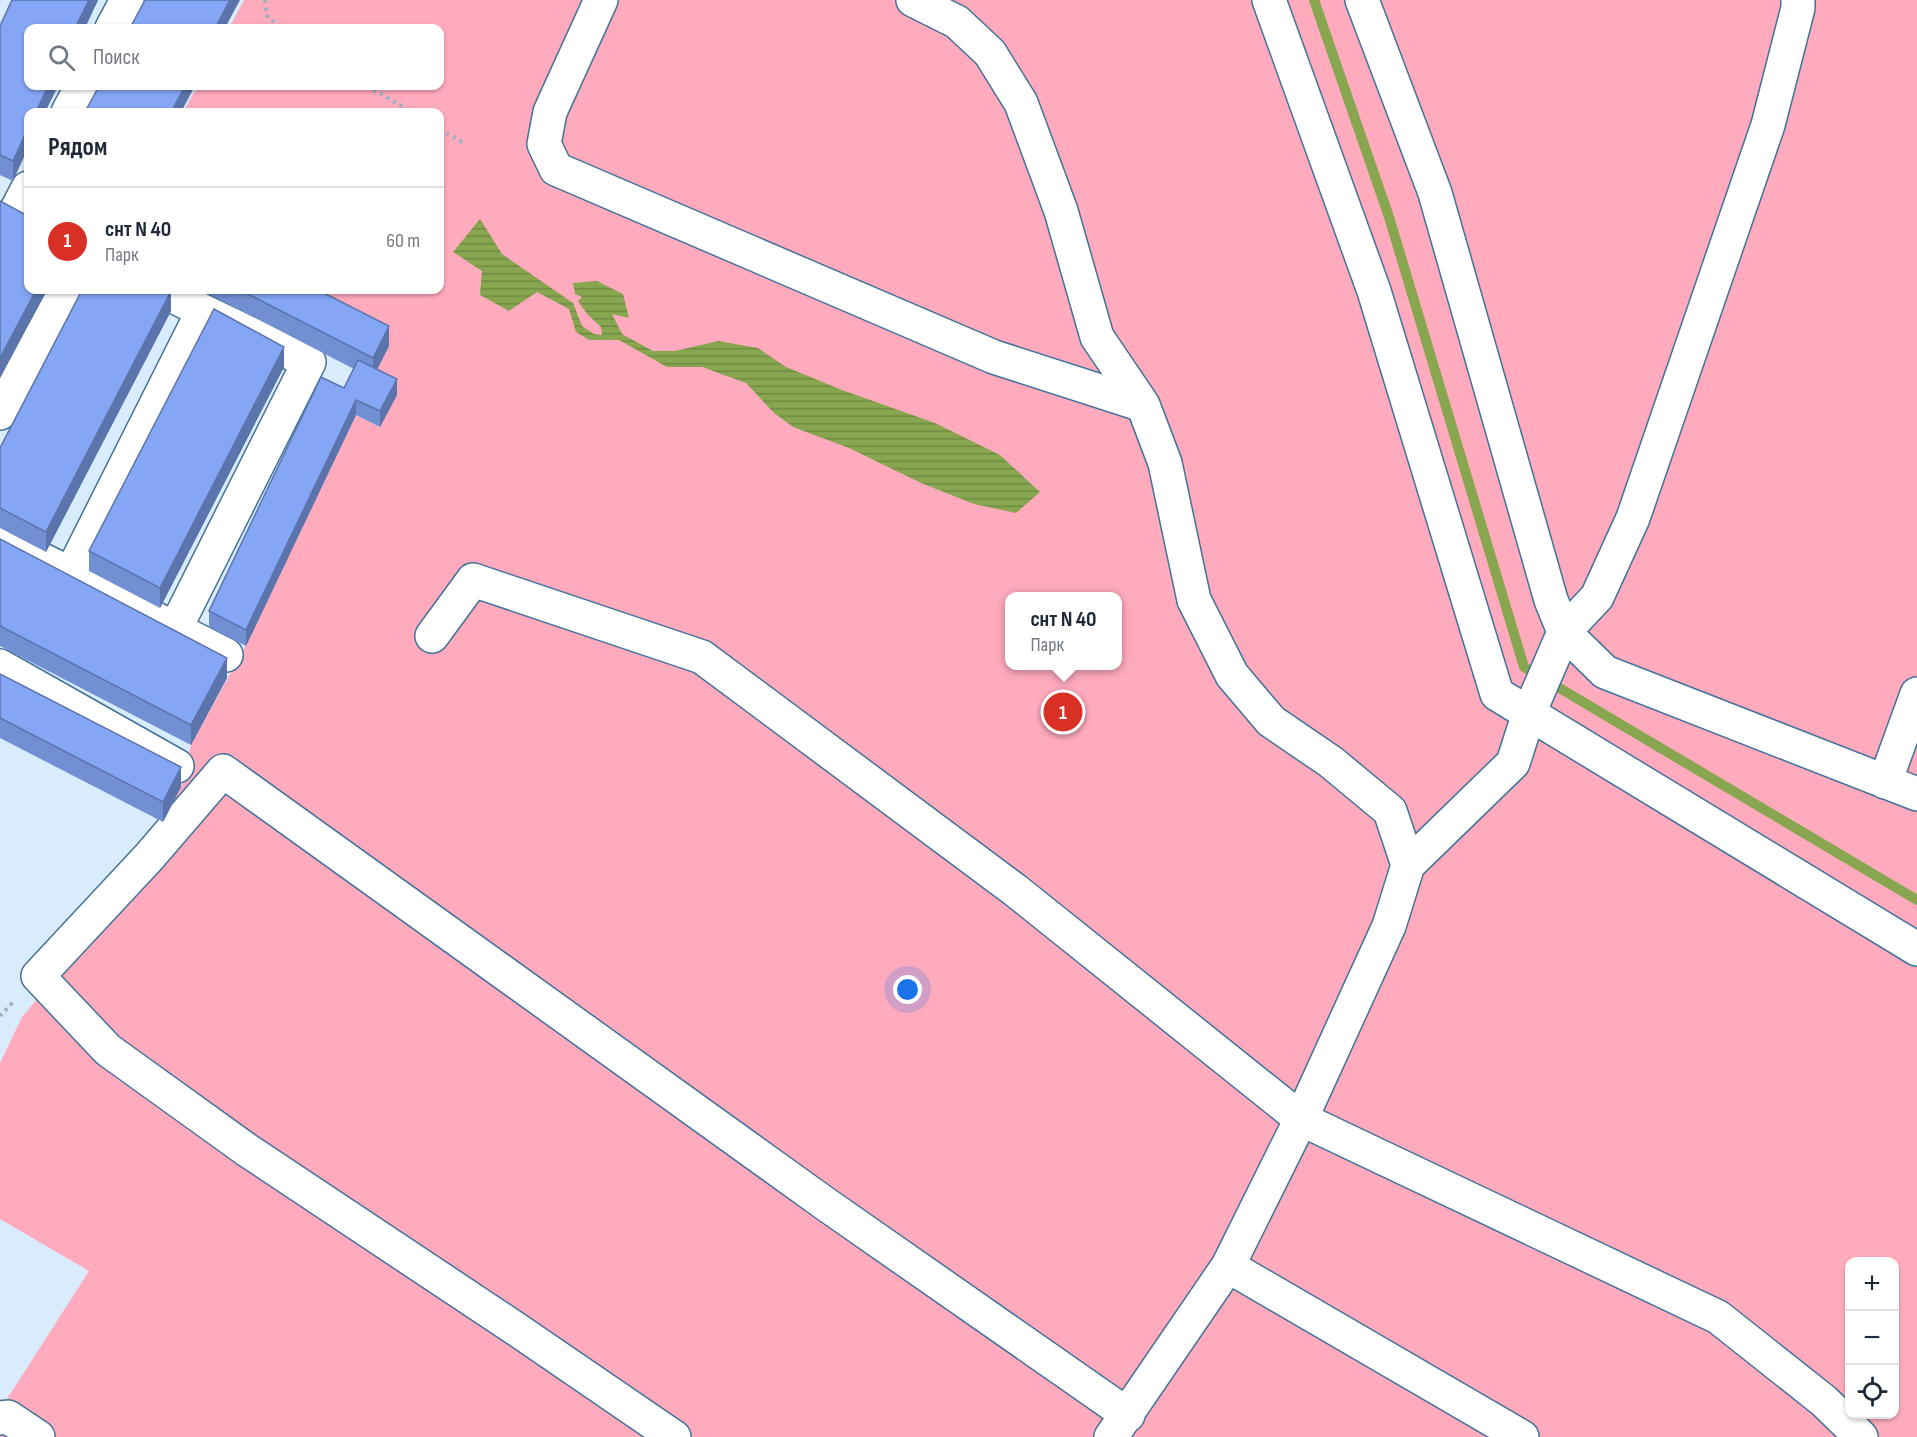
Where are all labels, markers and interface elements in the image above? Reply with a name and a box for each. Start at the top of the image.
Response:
search box [24,24,444,90]
icon: search [45,41,78,74]
text: Поиск [93,44,139,71]
text: Рядом [48,132,107,163]
text: снт N 40 [105,216,171,243]
text: 1 [64,229,71,253]
text: 60 m [386,229,420,253]
text: Парк [105,243,139,267]
popup [1005,592,1122,670]
text: снт N 40 [1030,606,1097,633]
text: Парк [1030,633,1064,657]
pin: 1 [1044,690,1082,734]
your location [893,975,922,1004]
map controls [1845,1257,1899,1419]
button: + [1845,1257,1899,1311]
button: − [1845,1311,1899,1365]
button: locate [1845,1365,1899,1419]

